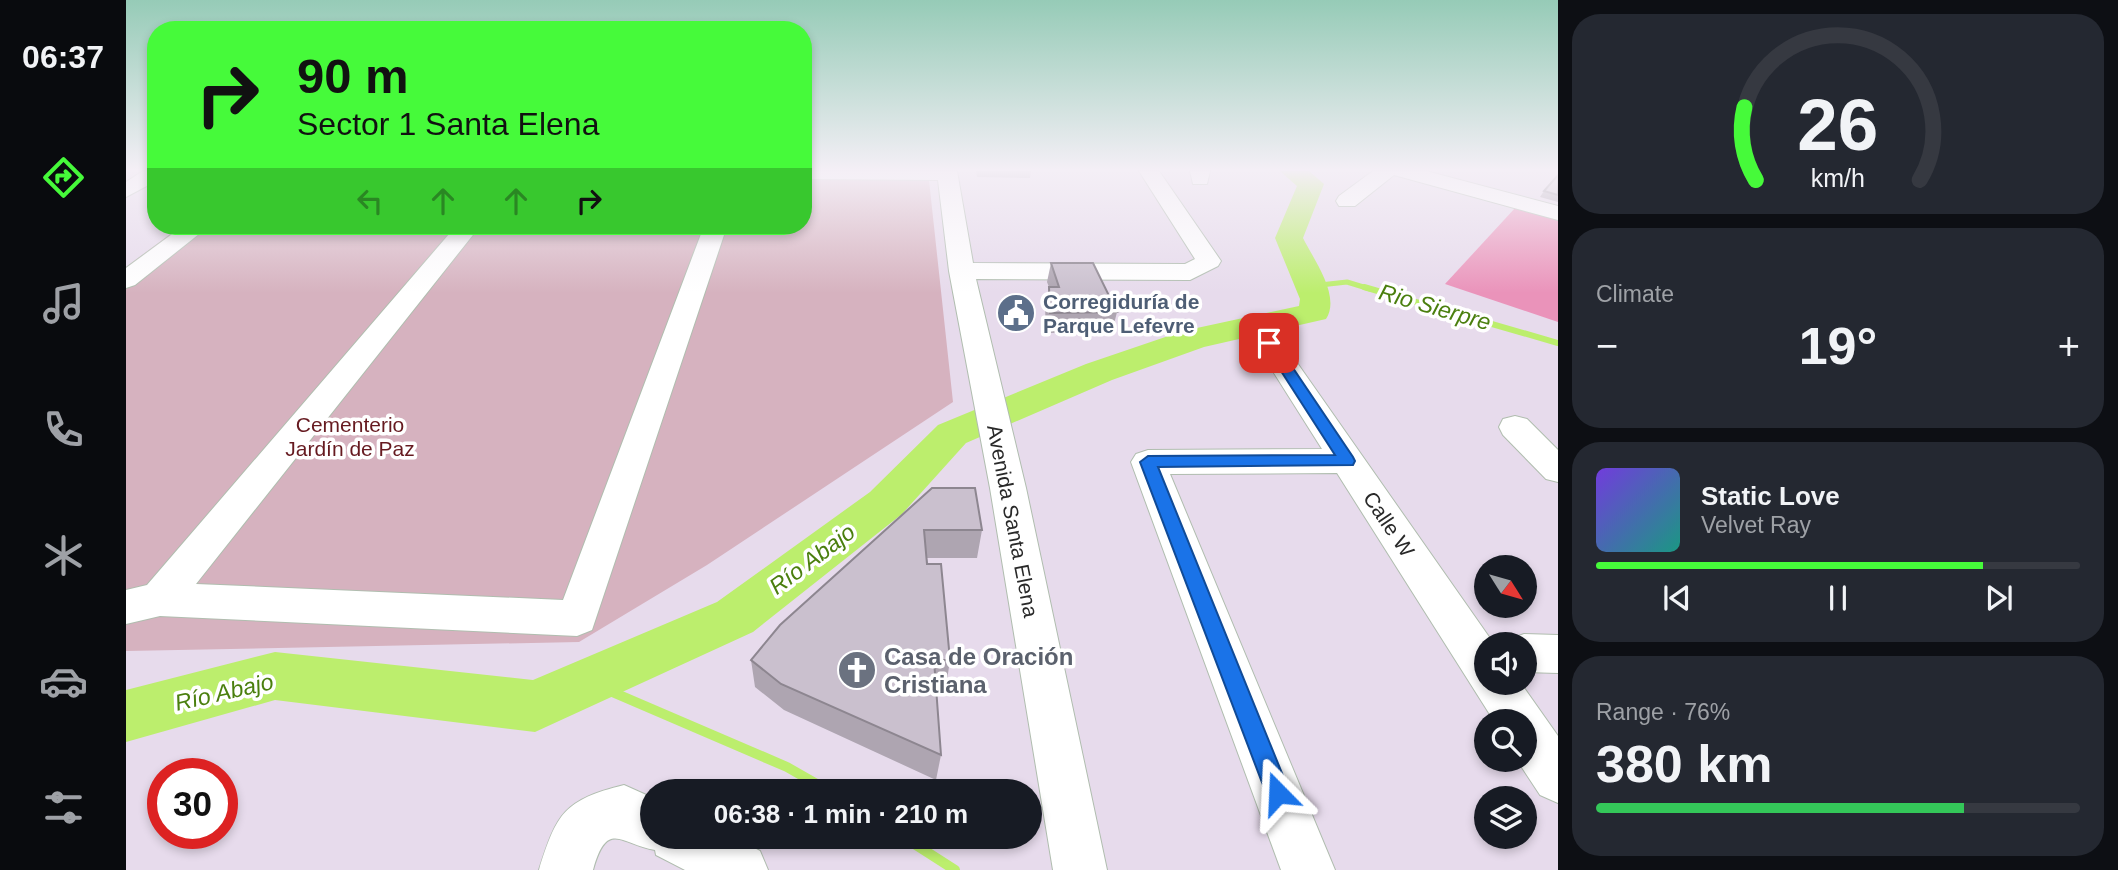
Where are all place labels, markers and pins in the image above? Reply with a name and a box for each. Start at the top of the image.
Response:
place label: Corregiduría de Parque Lefevre [1043,290,1199,337]
public building icon: Corregiduría de Parque Lefevre [995,292,1037,334]
pin [1239,313,1299,373]
place label: Casa de Oración Cristiana [884,643,1073,698]
church icon: Casa de Oración Cristiana [836,649,878,691]

